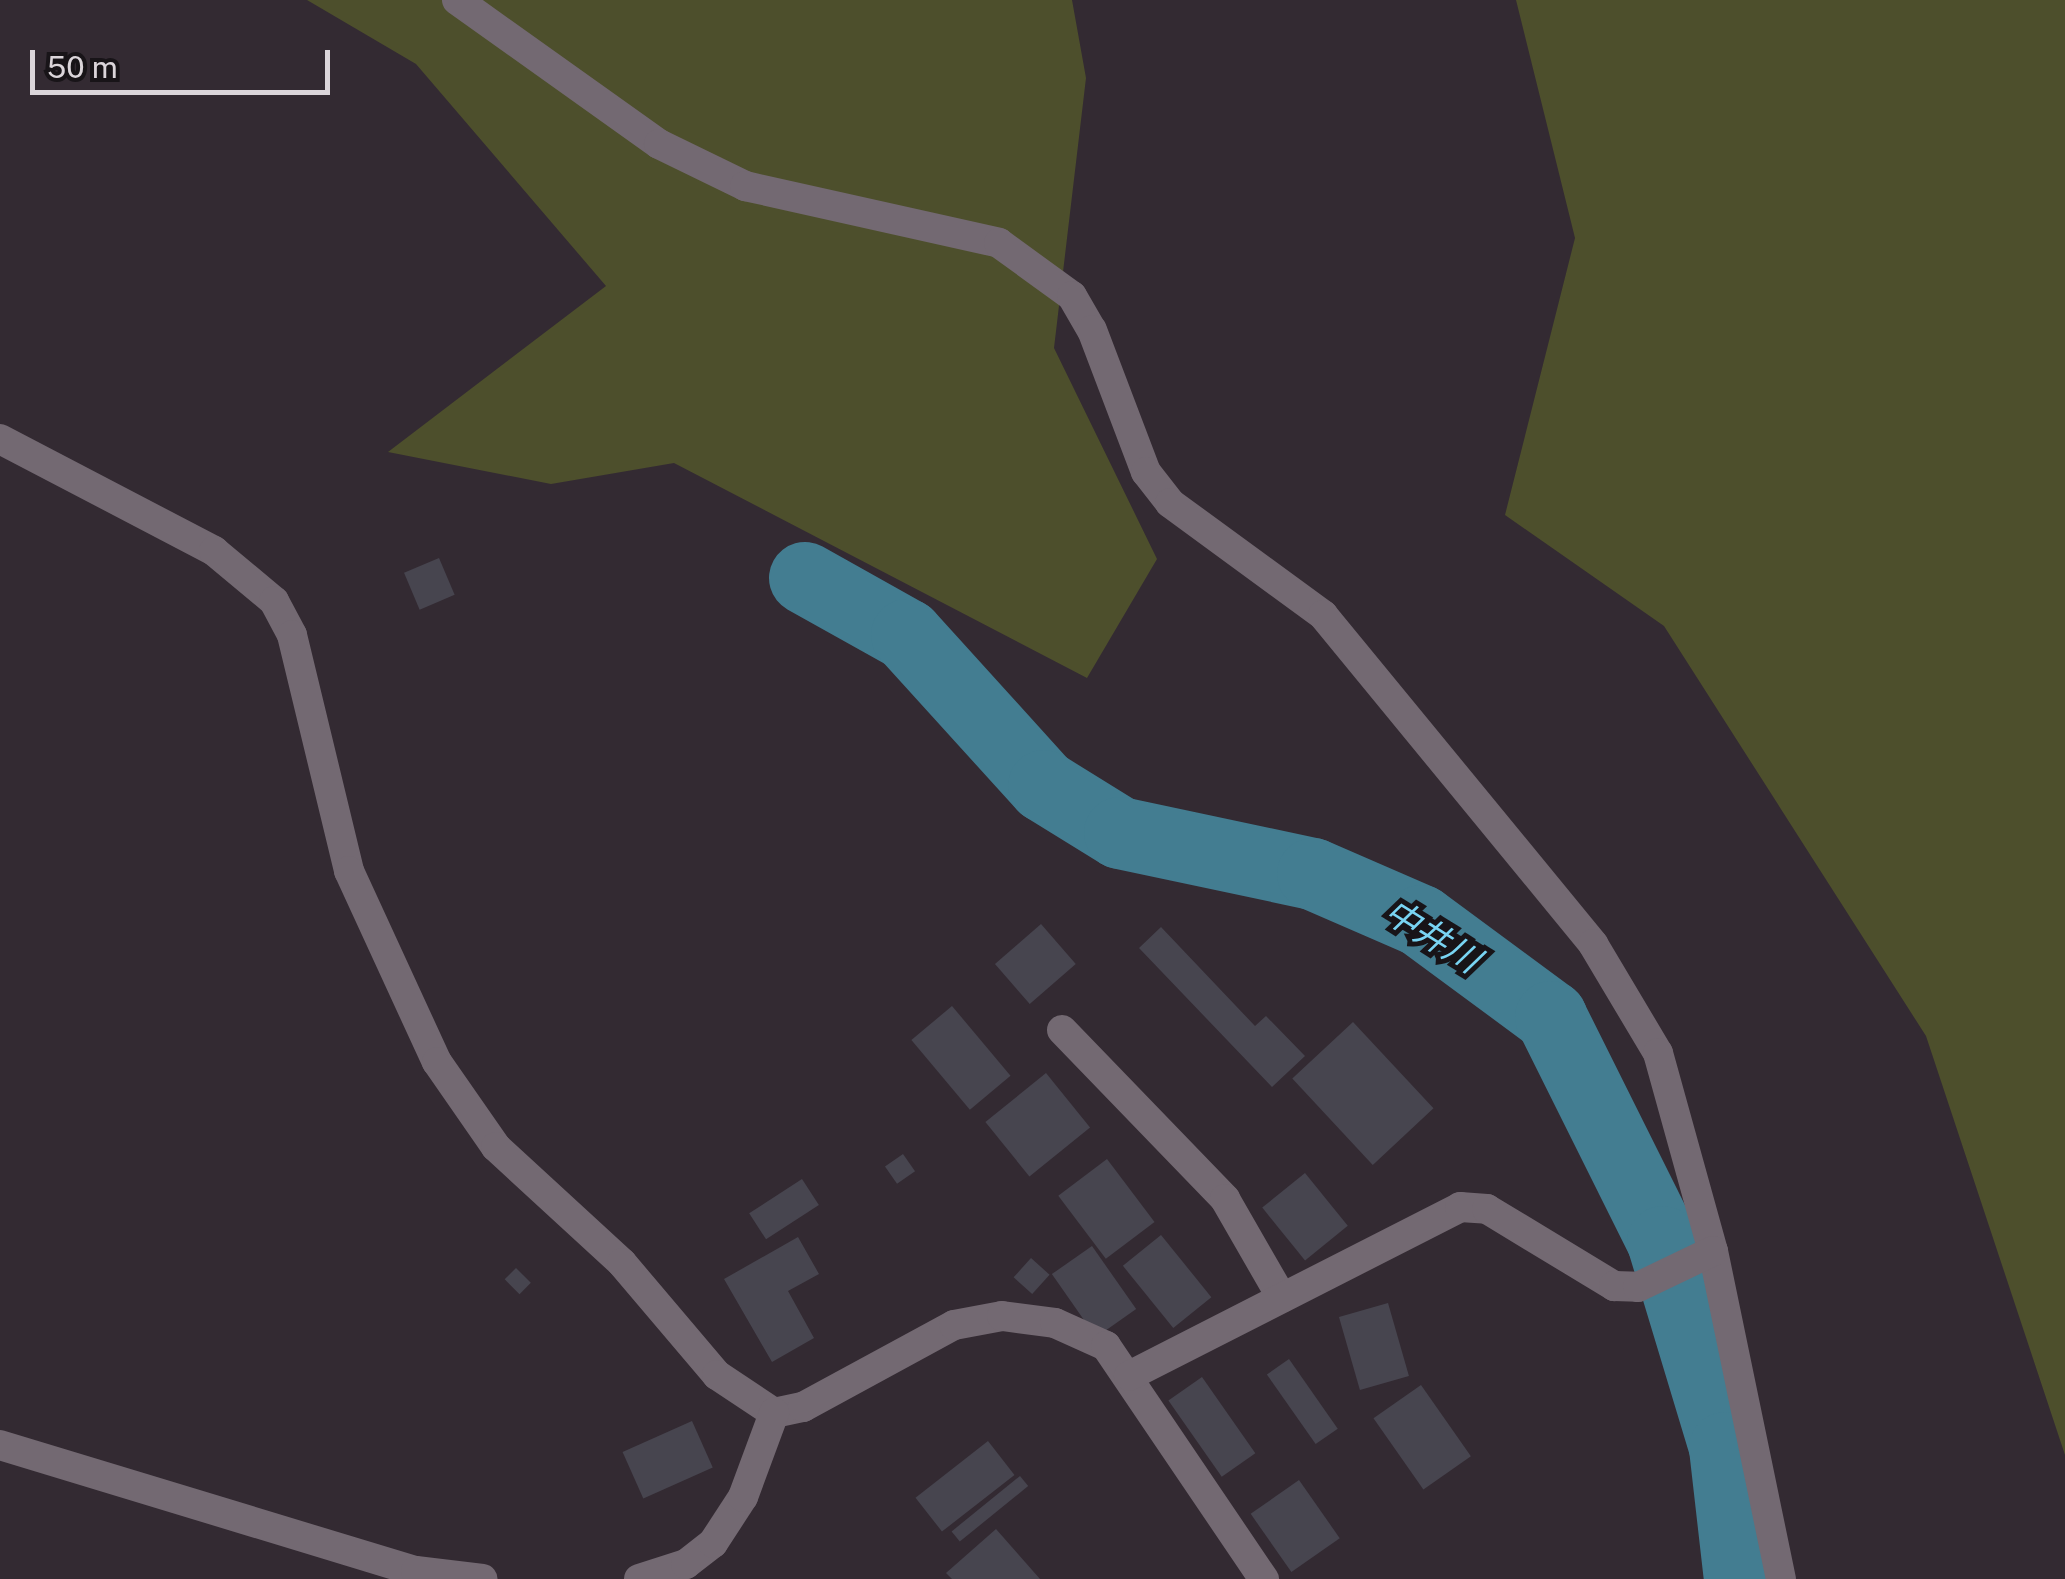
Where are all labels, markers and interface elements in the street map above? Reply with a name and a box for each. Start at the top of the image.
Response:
scale bar [35,30,335,92]
text: 50 m [47,49,118,85]
water label: 中井川 [1376,890,1488,982]

